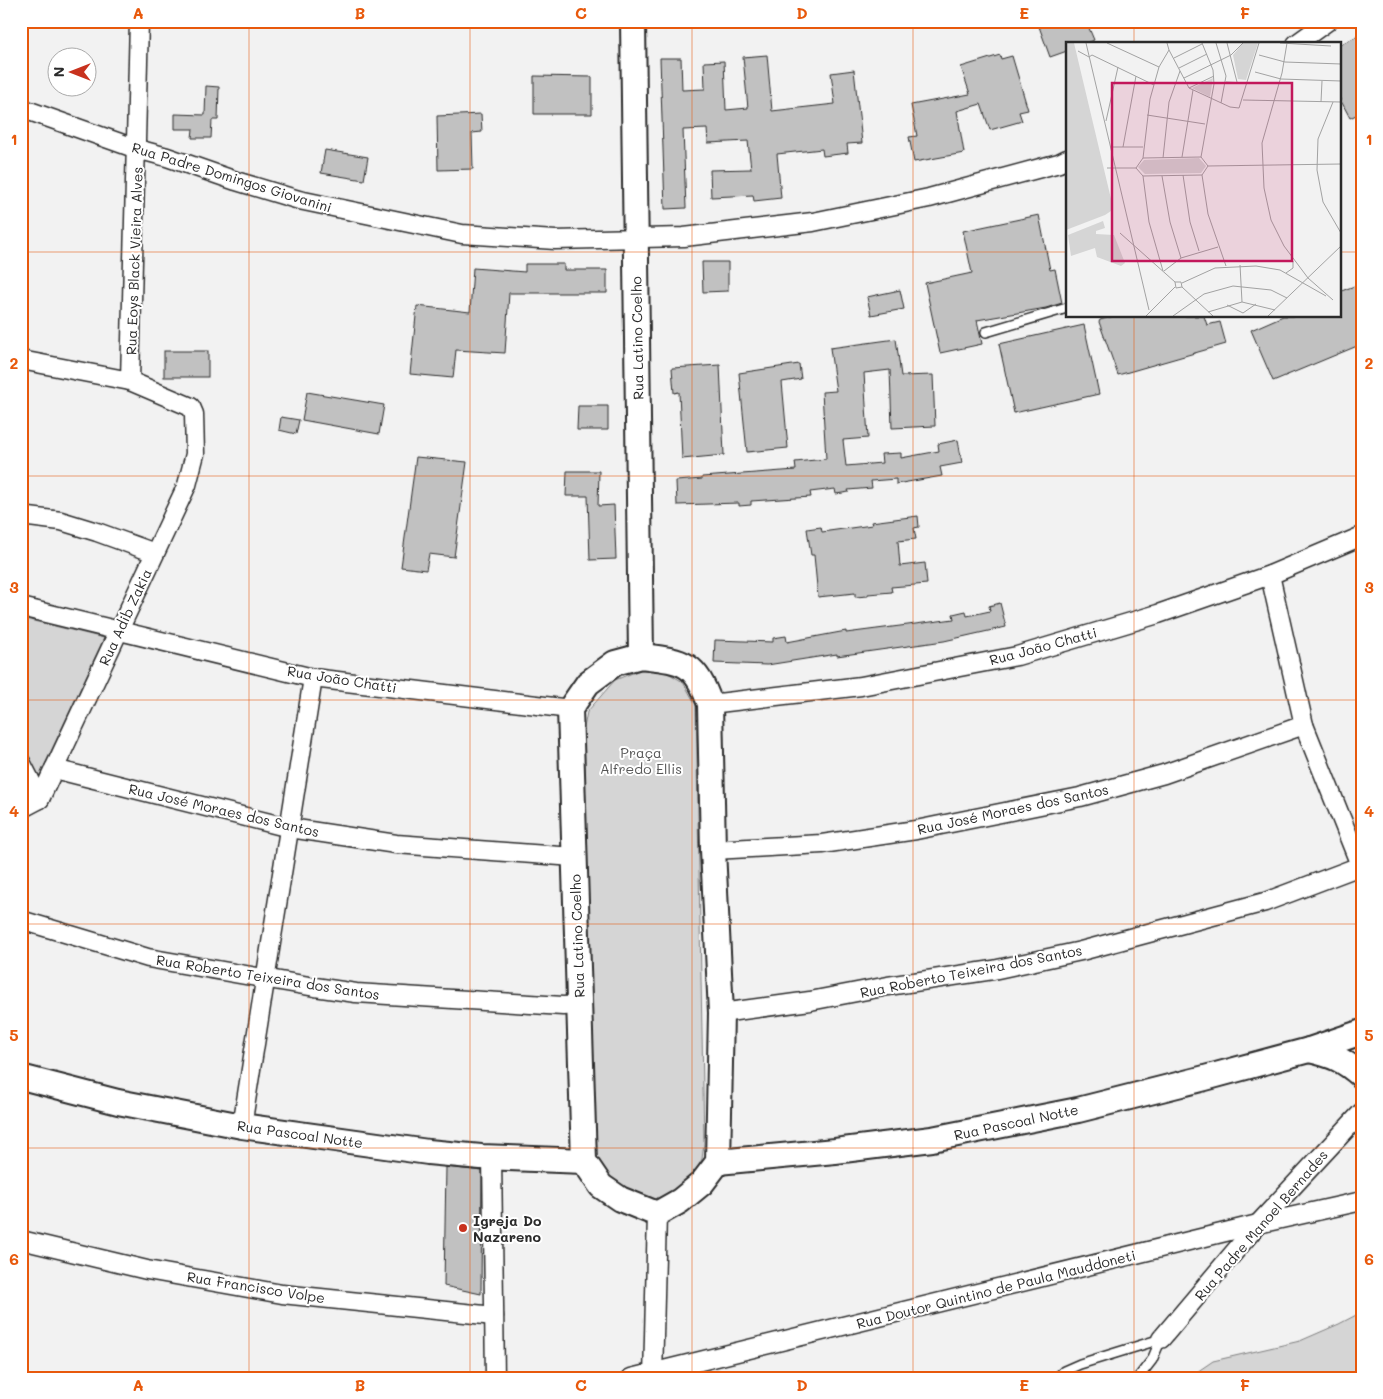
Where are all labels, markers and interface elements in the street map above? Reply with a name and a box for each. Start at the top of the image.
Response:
text: A [132,2,144,23]
text: B [355,2,365,23]
text: C [575,2,587,23]
text: D [796,2,808,23]
text: E [1019,2,1029,23]
text: F [1240,2,1250,23]
inset map [1066,42,1340,318]
north arrow [48,48,98,98]
text: N [49,67,68,77]
text: 1 [10,128,18,149]
text: 1 [1365,128,1373,149]
street label: Rua Padre Domingos Giovanini [130,137,334,217]
street label: Rua Eoys Black Vieira Alves [121,167,147,355]
street label: Rua Latino Coelho [626,276,648,400]
text: 2 [10,352,19,373]
text: 2 [1365,352,1374,373]
street label: Rua Adib Zakia [94,566,156,668]
text: 3 [9,576,19,597]
text: 3 [1364,576,1374,597]
street label: Rua João Chatti [987,623,1099,669]
street label: Rua João Chatti [286,661,398,697]
park label: Praça Alfredo Ellis [600,743,682,778]
street label: Rua José Moraes dos Santos [127,779,321,841]
street label: Rua José Moraes dos Santos [916,779,1110,839]
text: 4 [9,800,19,821]
text: 4 [1364,800,1374,821]
street label: Rua Latino Coelho [565,874,589,998]
street label: Rua Roberto Teixeira dos Santos [858,940,1084,1002]
street label: Rua Roberto Teixeira dos Santos [155,950,381,1004]
text: 5 [9,1024,19,1045]
text: 5 [1364,1024,1374,1045]
street label: Rua Pascoal Notte [952,1100,1080,1144]
street label: Rua Pascoal Notte [236,1116,364,1152]
street label: Rua Padre Manoel Bernades [1190,1146,1332,1304]
place label: Igreja Do Nazareno [473,1211,542,1246]
marker: Igreja Do Nazareno [457,1222,469,1234]
street label: Rua Doutor Quintino de Paula Mauddoneti [854,1245,1138,1333]
text: 6 [9,1248,19,1269]
text: 6 [1364,1248,1374,1269]
street label: Rua Francisco Volpe [186,1267,326,1307]
text: A [132,1374,144,1395]
text: B [355,1374,365,1395]
text: C [575,1374,587,1395]
text: D [796,1374,808,1395]
text: E [1019,1374,1029,1395]
text: F [1240,1374,1250,1395]

